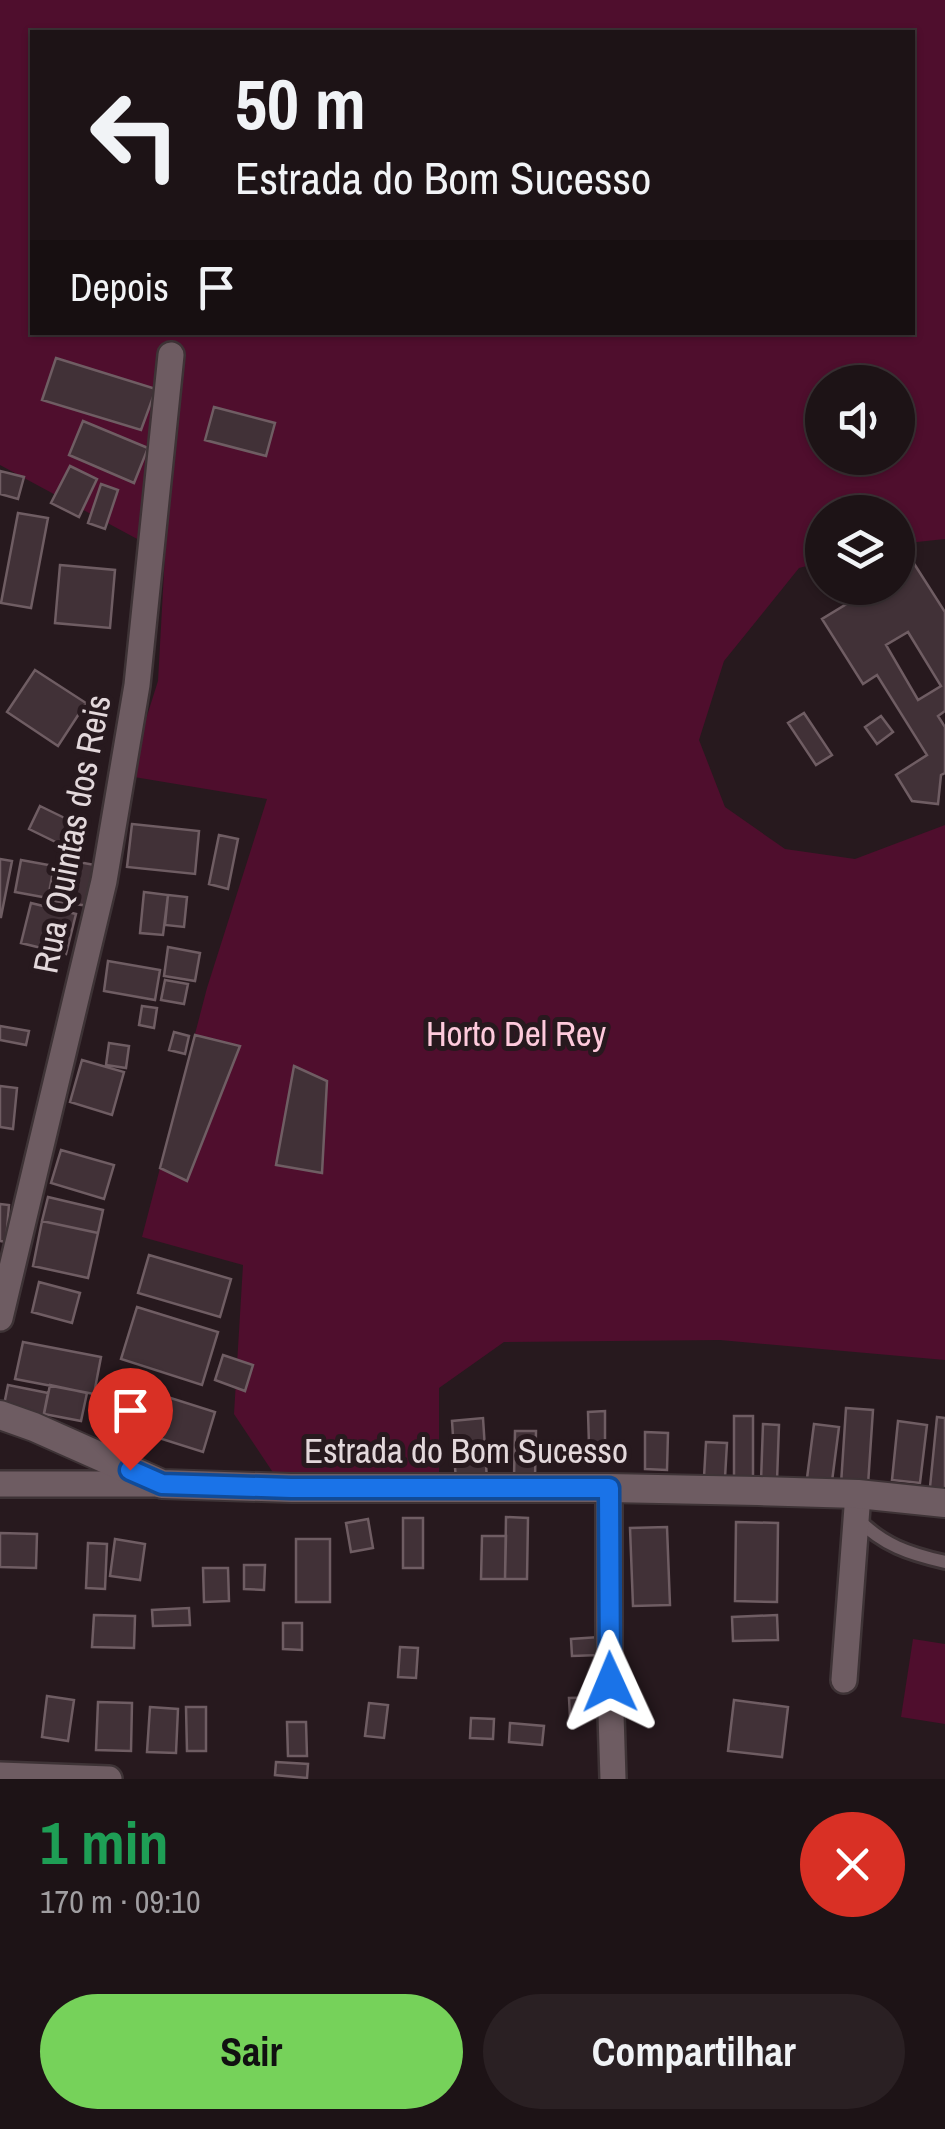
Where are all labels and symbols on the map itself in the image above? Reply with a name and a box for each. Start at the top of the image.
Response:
street label: Rua Quintas dos Reis [21,691,122,977]
park label: Horto Del Rey [426,1010,607,1057]
pin [88,1368,173,1471]
street label: Estrada do Bom Sucesso [304,1427,628,1474]
position arrow [558,1630,662,1734]

